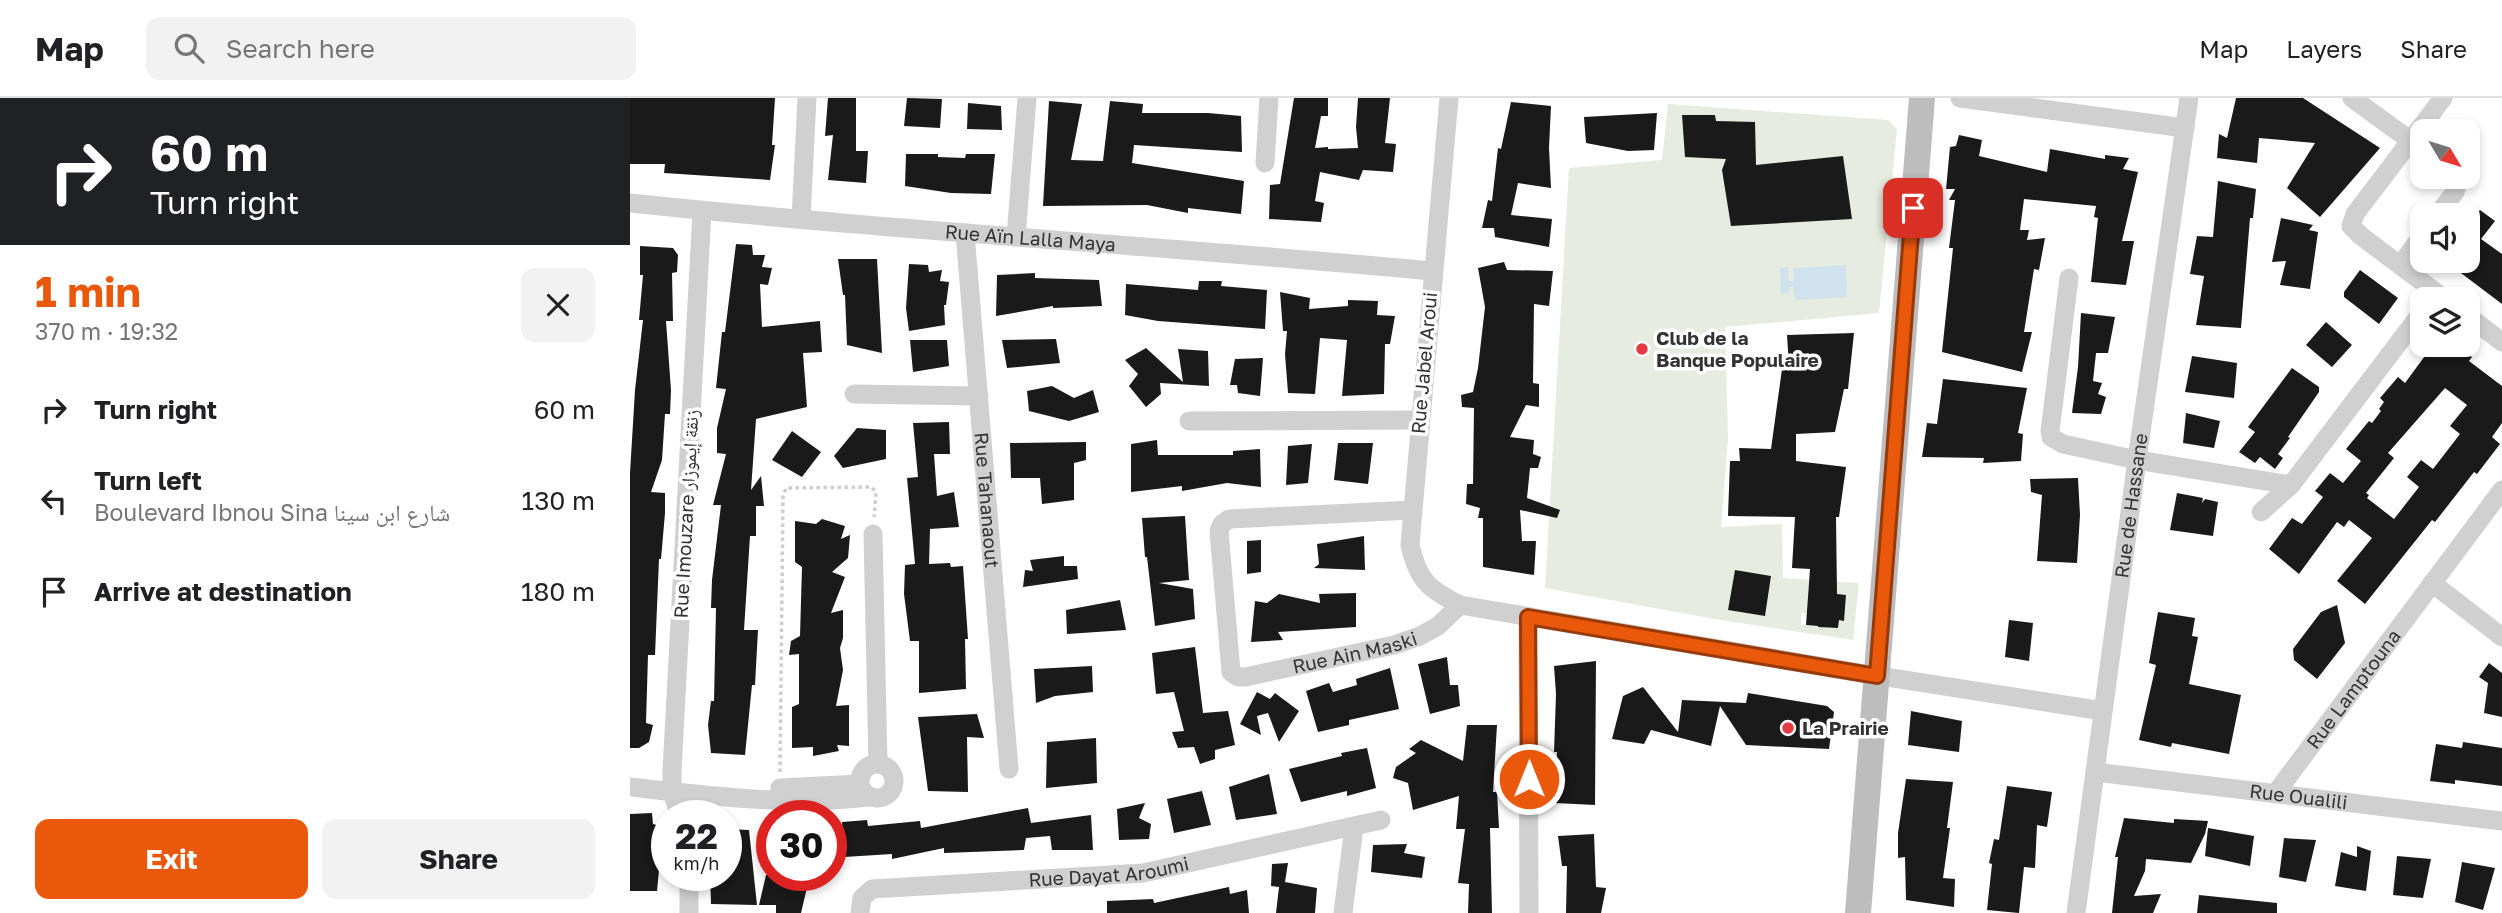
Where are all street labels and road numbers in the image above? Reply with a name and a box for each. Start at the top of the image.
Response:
street label: Rue Aïn Lalla Maya [944,219,1117,256]
street label: Rue Jabel Aroui [1406,291,1441,435]
street label: Rue Imouzare زنقة إيموزار [669,409,705,619]
street label: Rue Tahanaout [970,431,1004,569]
street label: Rue de Hassane [2109,432,2152,580]
street label: Rue Lamptouna [2301,625,2405,753]
street label: Rue Ain Maski [1290,626,1420,677]
street label: Rue Oualili [2248,779,2349,813]
street label: Rue Dayat Aroumi [1028,851,1191,891]

